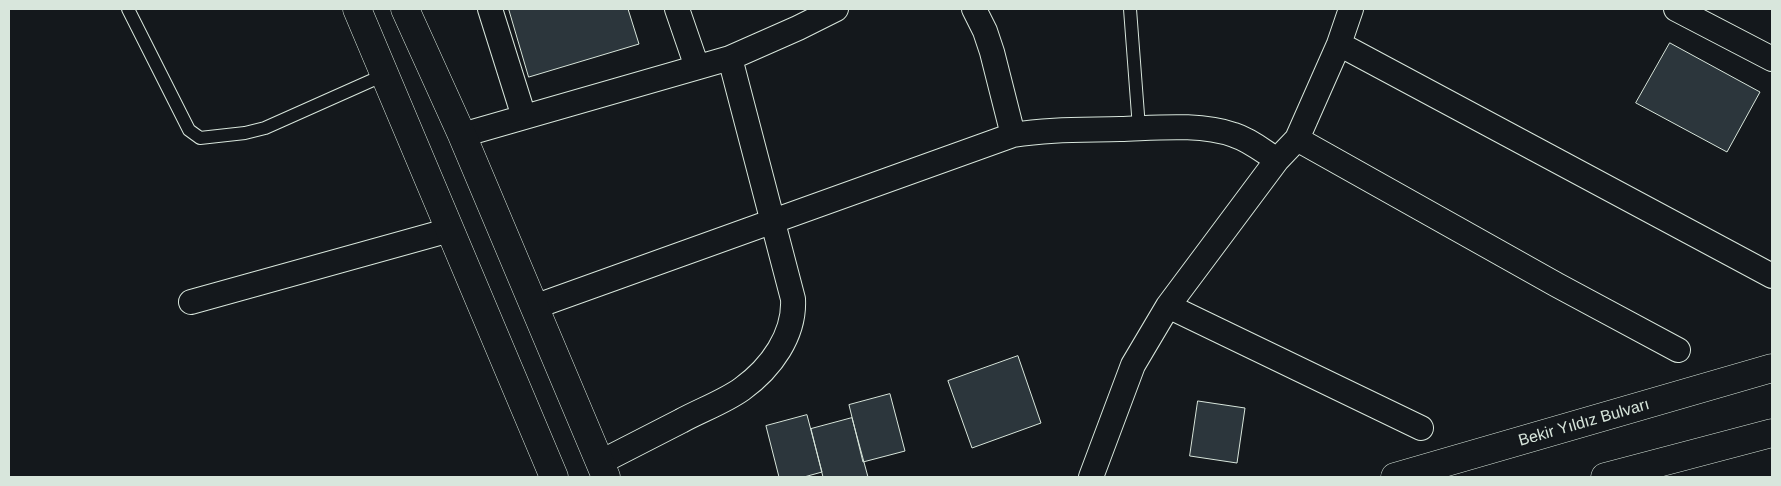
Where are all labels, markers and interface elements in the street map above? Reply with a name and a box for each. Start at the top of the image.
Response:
street label: Bekir Yıldız Bulvarı [1516,395,1652,451]

